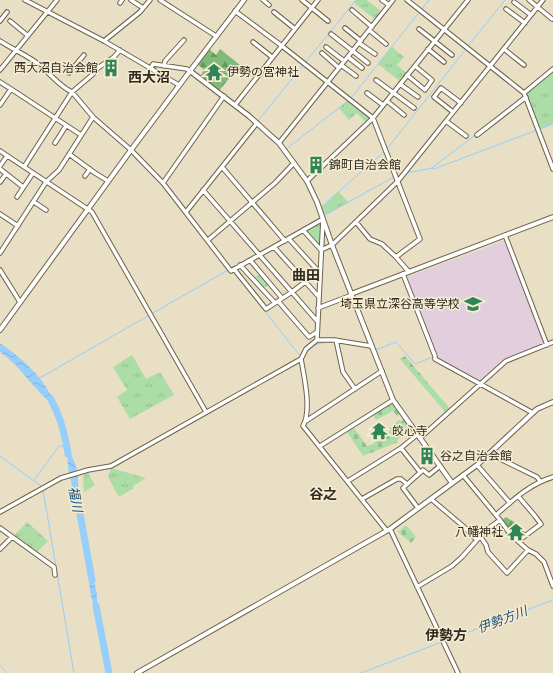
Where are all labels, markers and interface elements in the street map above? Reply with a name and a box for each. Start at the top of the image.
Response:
building icon: 西大沼自治会館 [101,58,121,78]
place label: 西大沼自治会館 [14,61,98,75]
temple icon: 伊勢の宮神社 [204,62,224,82]
place label: 伊勢の宮神社 [227,65,299,79]
district label: 西大沼 [128,69,170,86]
building icon: 錦町自治会館 [306,155,326,175]
place label: 錦町自治会館 [329,158,401,172]
district label: 曲田 [292,267,320,284]
school or university icon: 埼玉県立深谷高等学校 [463,294,483,314]
place label: 埼玉県立深谷高等学校 [340,297,460,311]
temple icon: 皎心寺 [369,421,389,441]
place label: 皎心寺 [392,424,428,438]
building icon: 谷之自治会館 [417,446,437,466]
place label: 谷之自治会館 [440,449,512,463]
water label: 福川 [66,485,86,515]
district label: 谷之 [309,486,337,503]
temple icon: 八幡神社 [506,522,526,542]
place label: 八幡神社 [455,525,503,539]
water label: 伊勢方川 [475,602,531,636]
district label: 伊勢方 [425,627,467,644]

